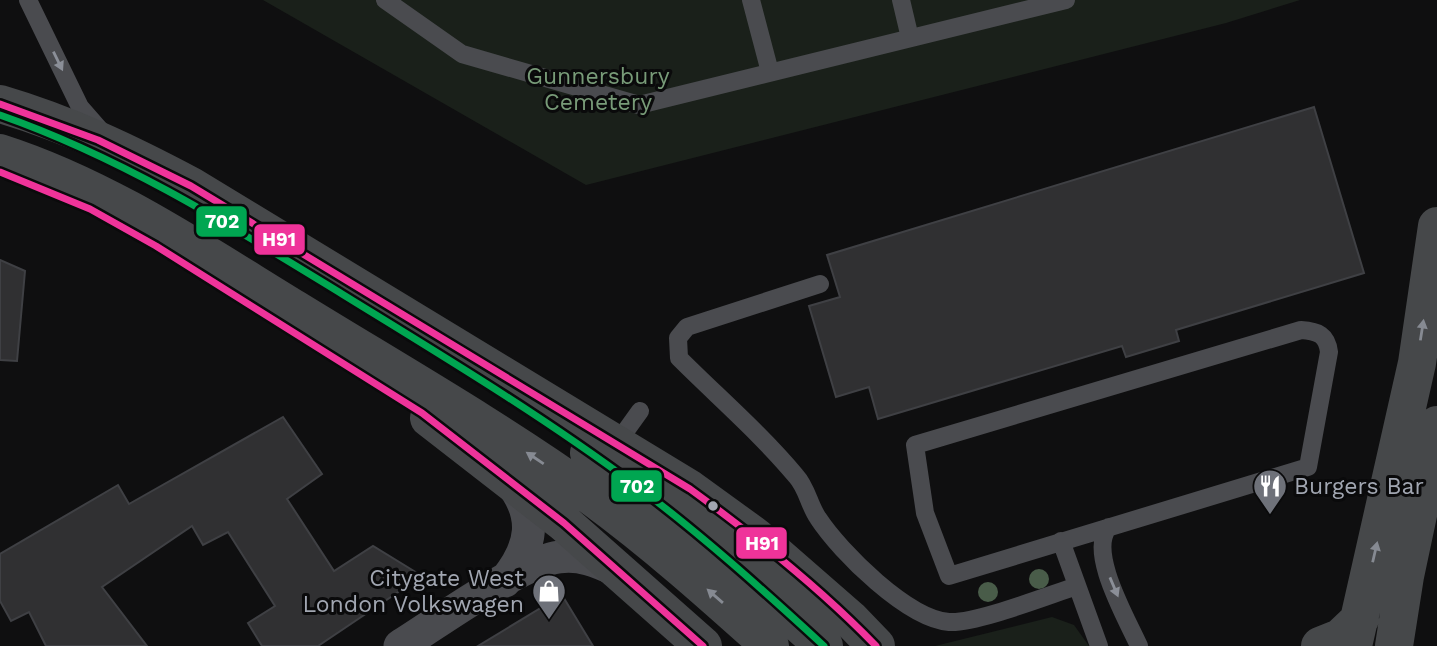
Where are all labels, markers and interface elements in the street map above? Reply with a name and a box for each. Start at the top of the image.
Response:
one-way arrow [52,51,63,71]
park label: Gunnersbury Cemetery [526,63,670,116]
line badge: 702 [195,205,248,238]
text: 702 [205,210,239,233]
line badge: H91 [253,223,306,256]
text: H91 [262,228,296,251]
one-way arrow [1417,319,1428,341]
one-way arrow [525,452,544,465]
restaurant icon: Burgers Bar [1251,467,1289,516]
line badge: 702 [610,469,663,503]
place label: Burgers Bar [1294,473,1424,500]
text: 702 [620,475,654,498]
unlabelled marker [706,499,720,513]
line badge: H91 [735,526,788,560]
text: H91 [745,532,779,555]
one-way arrow [1369,541,1380,563]
place label: Citygate West London Volkswagen [302,565,524,618]
shop icon: Citygate West London Volkswagen [530,572,568,621]
one-way arrow [1108,576,1119,597]
one-way arrow [706,588,724,604]

